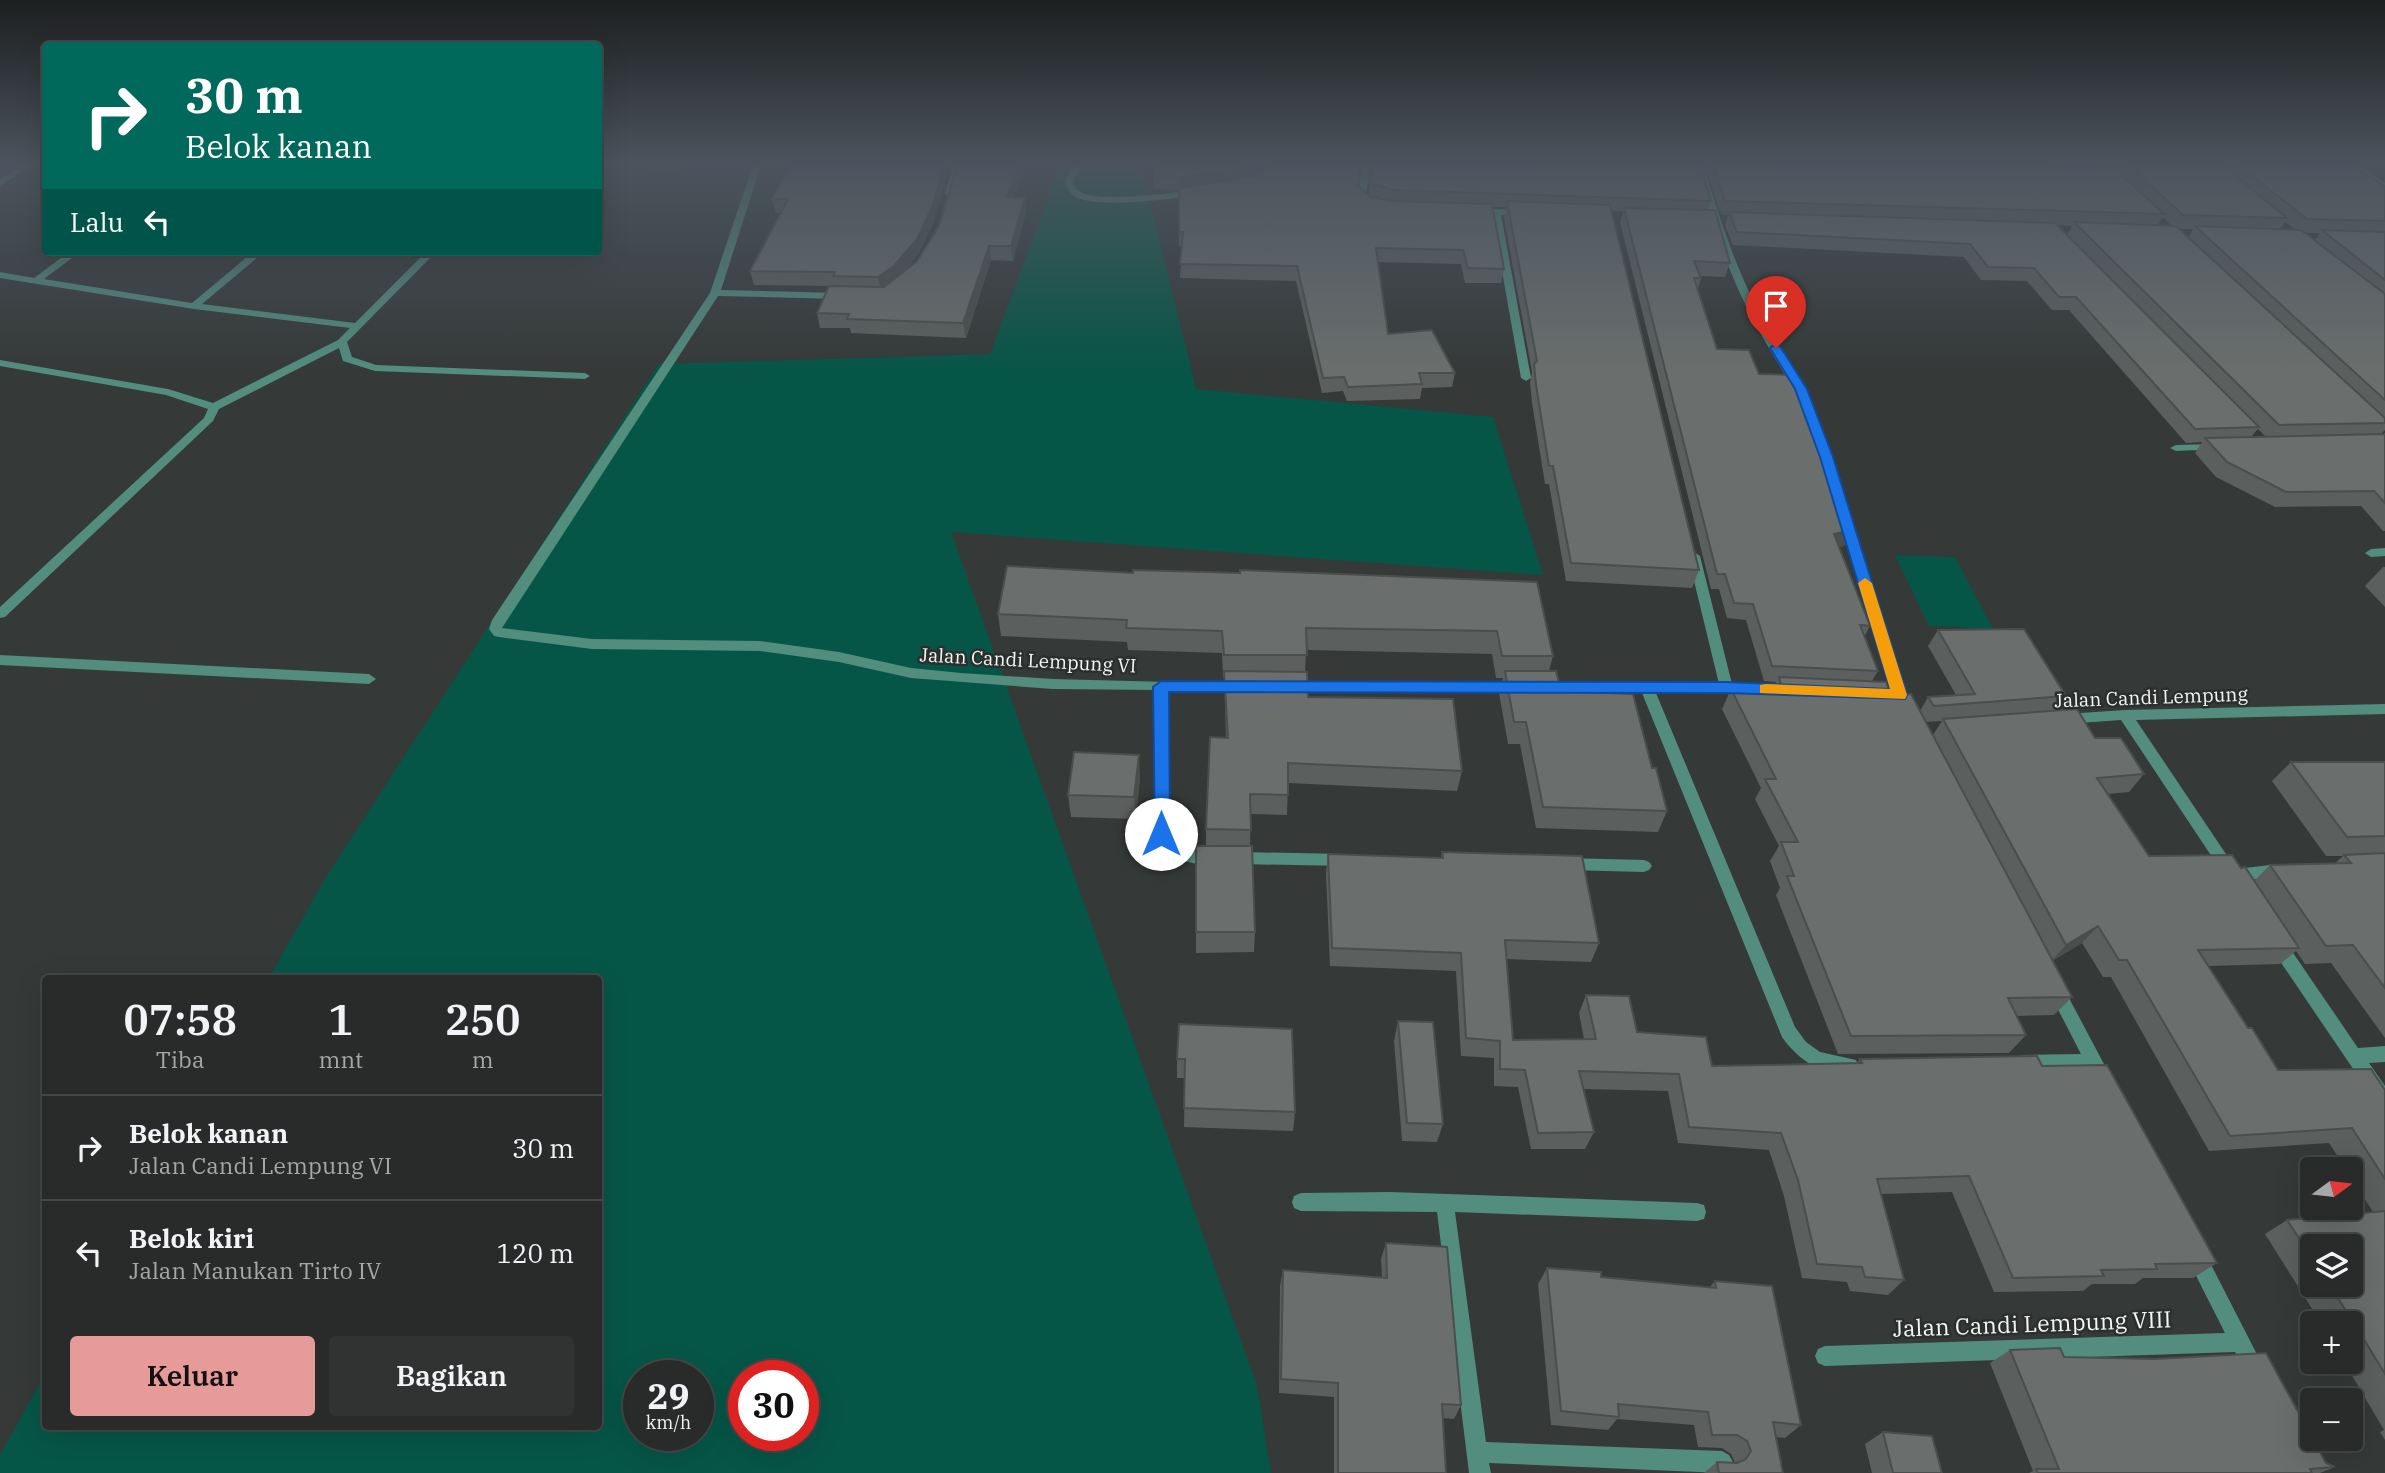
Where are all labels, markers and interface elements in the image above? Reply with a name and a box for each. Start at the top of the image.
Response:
text: 30 m [185,63,303,126]
icon: right [70,70,161,161]
text: Belok kanan [185,125,372,167]
icon: left [138,203,176,241]
text: Lalu [70,205,124,239]
pin [1746,276,1806,348]
icon: arrive [1757,287,1795,325]
street label: Jalan Candi Lempung VI [919,642,1137,678]
street label: Jalan Candi Lempung [2054,682,2249,712]
position arrow [1124,797,1198,871]
text: 07:58 [124,992,237,1047]
text: 1 [328,992,353,1047]
text: 250 [445,992,520,1047]
text: Tiba [156,1044,205,1074]
text: mnt [318,1044,363,1074]
text: m [472,1044,494,1074]
text: Belok kanan [129,1116,288,1150]
icon: right [70,1129,108,1167]
text: 30 m [512,1131,574,1165]
text: Jalan Candi Lempung VI [129,1150,392,1180]
north arrow [2300,1157,2362,1220]
map controls [2300,1157,2363,1451]
text: Belok kiri [129,1221,254,1255]
icon: left [70,1234,108,1272]
button: layers [2300,1234,2363,1297]
text: 120 m [496,1236,574,1270]
text: Jalan Manukan Tirto IV [129,1255,381,1285]
street label: Jalan Candi Lempung VIII [1892,1303,2172,1343]
button: + [2300,1311,2363,1374]
button: Keluar [70,1336,315,1416]
button: Bagikan [329,1336,574,1416]
speed limit sign: 30 [728,1360,819,1451]
text: 29 [647,1373,690,1419]
button: − [2300,1388,2363,1451]
text: km/h [646,1411,691,1434]

